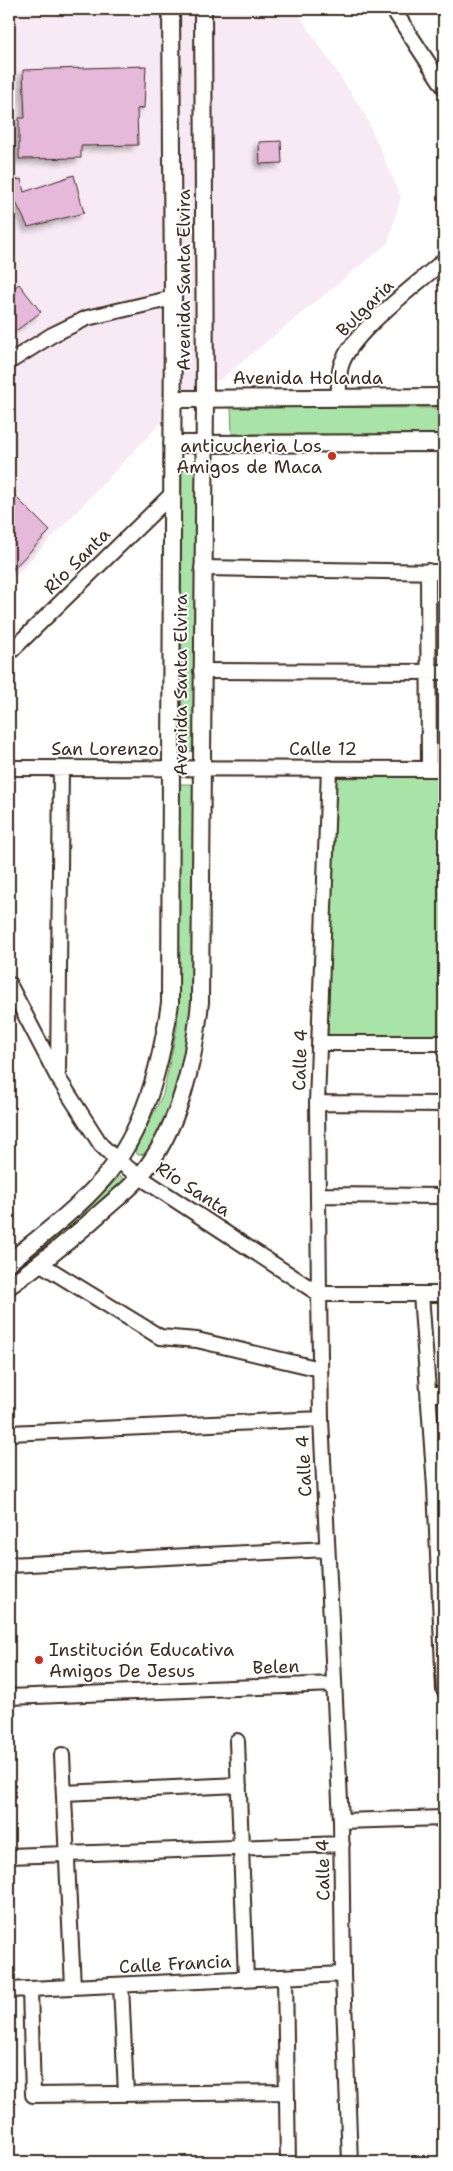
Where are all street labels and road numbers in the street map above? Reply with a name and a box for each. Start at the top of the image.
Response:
street label: Avenida Santa Elvira [172,189,196,371]
street label: Bulgaria [331,274,399,342]
street label: Avenida Holanda [233,366,383,390]
street label: Río Santa [39,523,115,599]
street label: Avenida Santa Elvira [169,594,193,776]
street label: San Lorenzo [51,737,159,761]
street label: Calle 12 [289,737,357,761]
street label: Calle 4 [287,1029,313,1091]
street label: Río Santa [151,1156,235,1222]
street label: Calle 4 [290,1435,318,1497]
street label: Belen [252,1654,300,1680]
street label: Calle 4 [310,1839,336,1901]
street label: Calle Francia [118,1949,232,1979]

